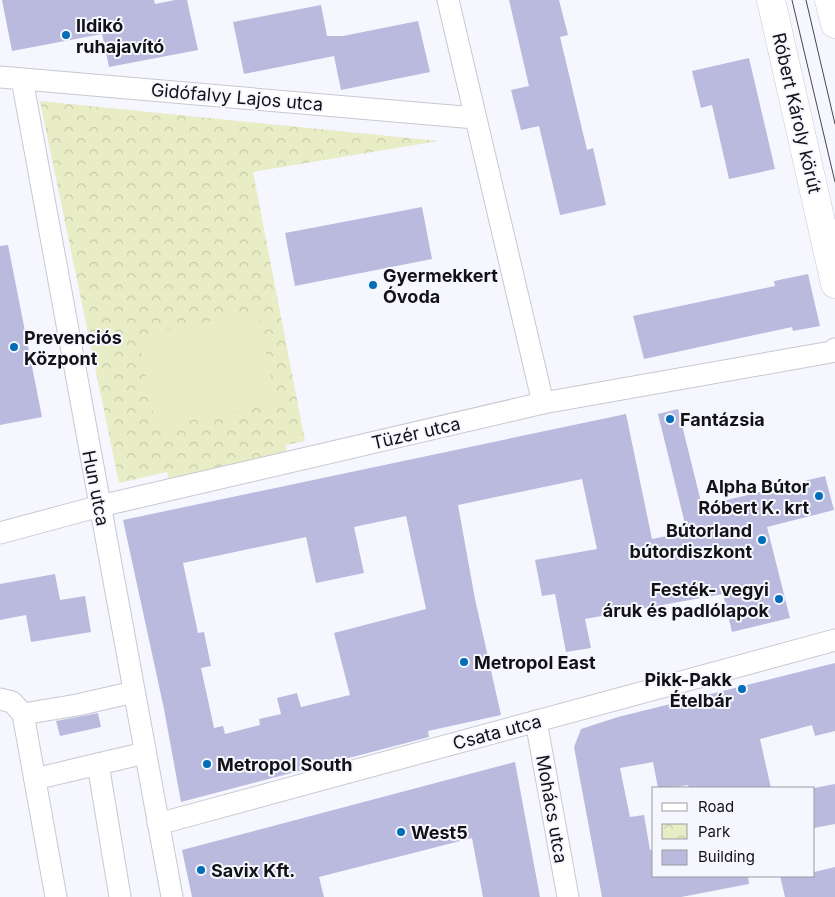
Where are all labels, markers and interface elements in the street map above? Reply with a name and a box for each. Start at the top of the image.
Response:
place label: Ildikó ruhajavító [76,15,164,57]
marker: Ildikó ruhajavító [60,29,72,41]
street label: Róbert Károly körút [768,31,826,196]
street label: Gidófalvy Lajos utca [150,79,324,115]
place label: Gyermekkert Óvoda [383,265,498,307]
marker: Gyermekkert Óvoda [367,279,379,291]
place label: Prevenciós Központ [24,327,122,369]
marker: Prevenciós Központ [8,341,20,353]
place label: Fantázsia [680,409,765,430]
street label: Tüzér utca [370,413,462,453]
marker: Fantázsia [664,413,676,425]
street label: Hun utca [78,448,114,528]
place label: Alpha Bútor Róbert K. krt [698,476,809,518]
marker: Alpha Bútor Róbert K. krt [813,490,825,502]
place label: Bútorland bútordiszkont [630,520,752,562]
marker: Bútorland bútordiszkont [756,534,768,546]
place label: Festék- vegyi áruk és padlólapok [603,579,770,621]
marker: Festék- vegyi áruk és padlólapok [773,593,785,605]
place label: Metropol East [474,652,596,673]
marker: Metropol East [458,656,470,668]
place label: Pikk-Pakk Ételbár [644,669,733,711]
marker: Pikk-Pakk Ételbár [736,683,748,695]
street label: Csata utca [450,710,544,754]
street label: Mohács utca [532,753,572,865]
place label: Metropol South [217,754,352,775]
marker: Metropol South [201,758,213,770]
legend [652,787,815,877]
text: Road [698,797,734,816]
place label: West5 [411,822,468,843]
text: Park [698,822,731,841]
marker: West5 [395,826,407,838]
text: Building [698,847,755,866]
place label: Savix Kft. [211,860,295,881]
marker: Savix Kft. [195,864,207,876]

